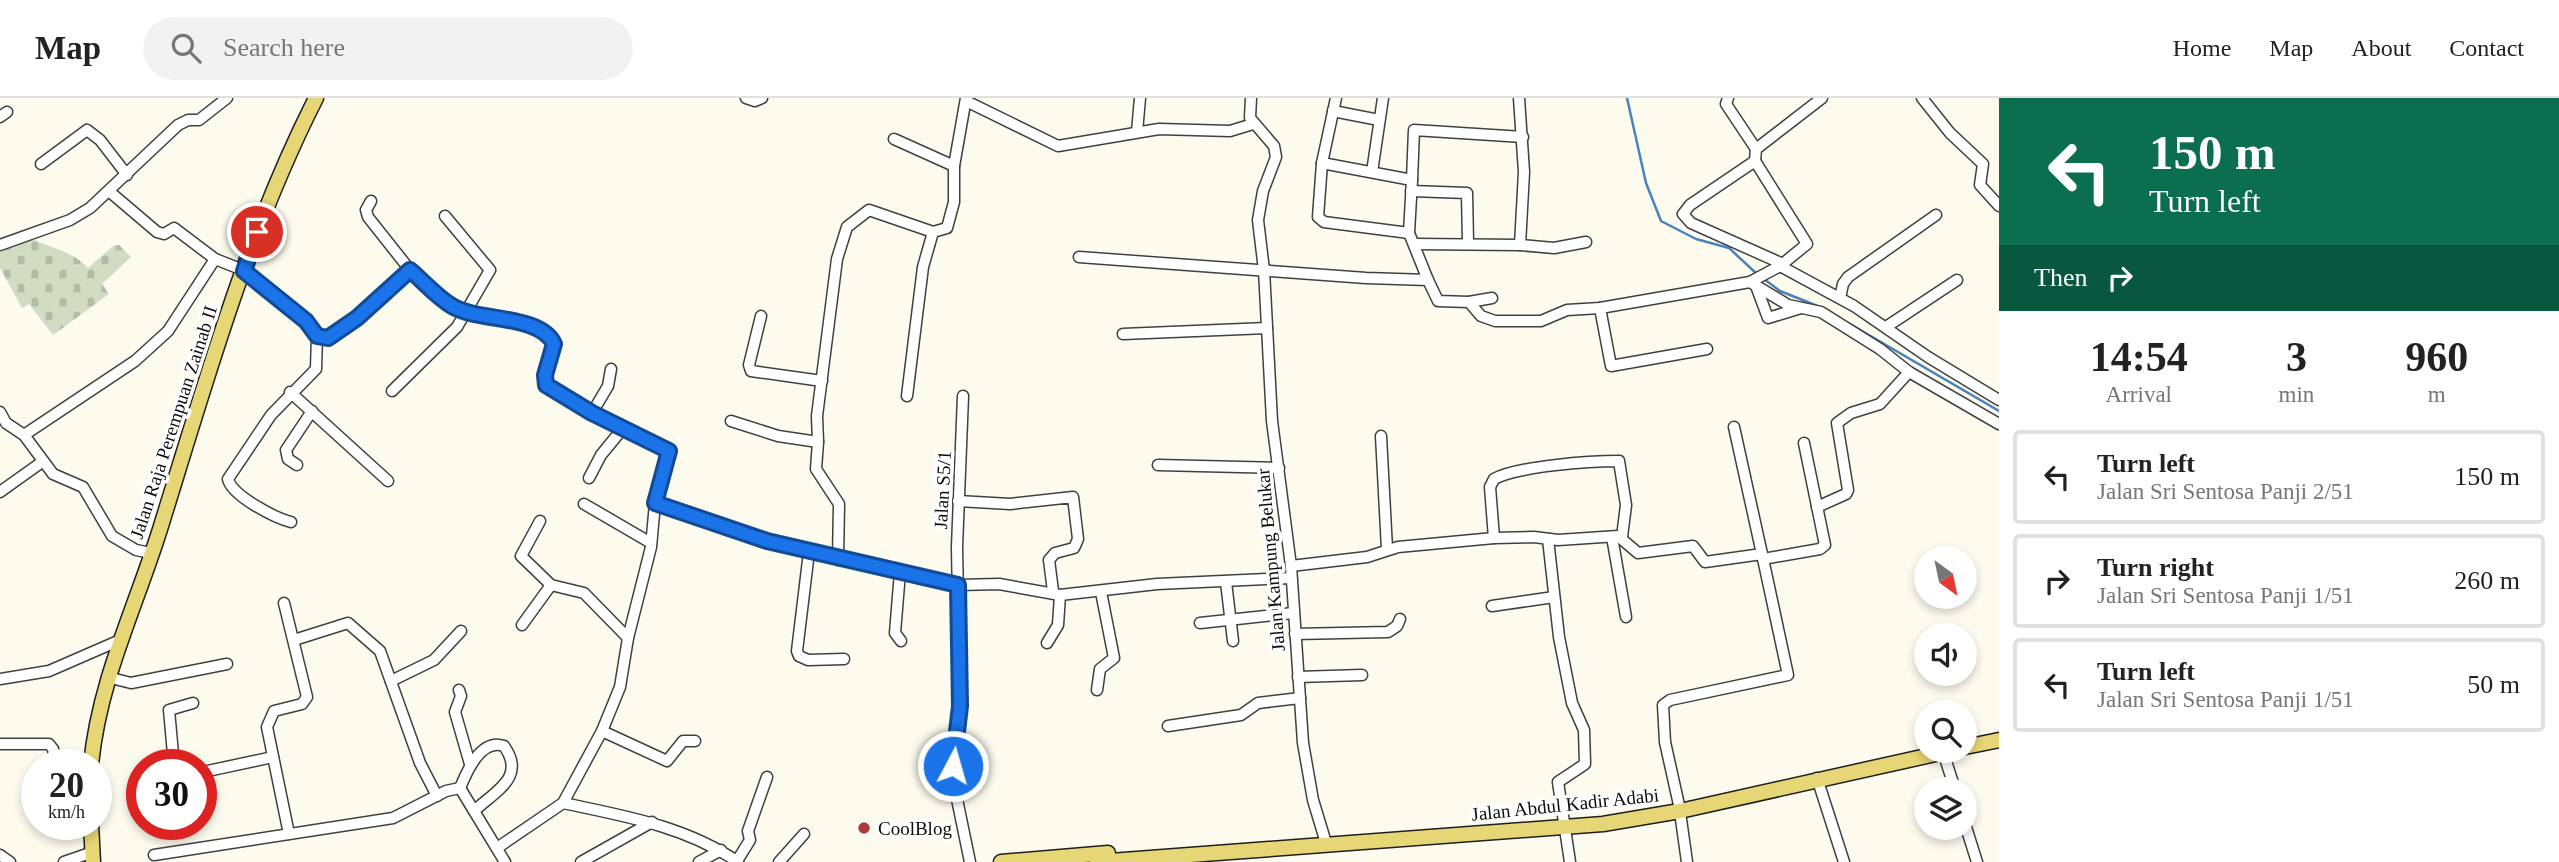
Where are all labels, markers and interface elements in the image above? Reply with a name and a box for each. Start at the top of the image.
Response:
search box [143,17,633,80]
icon: search [167,29,205,67]
text: Map [35,30,101,66]
text: Search here [223,33,345,62]
text: Home [2173,35,2231,61]
text: Map [2269,35,2313,61]
text: About [2351,35,2411,61]
text: Contact [2449,35,2524,61]
text: 150 m [2149,125,2276,180]
icon: left [2034,126,2125,217]
text: Turn left [2149,183,2261,219]
pin [227,202,287,262]
icon: arrive [238,213,276,251]
icon: right [2101,259,2139,297]
text: Then [2034,263,2087,292]
street label: Jalan Raja Perempuan Zainab II [126,303,221,541]
text: 14:54 [2090,334,2188,380]
text: 3 [2286,334,2307,380]
text: 960 [2405,334,2468,380]
text: Arrival [2106,382,2172,407]
text: min [2279,382,2314,407]
text: m [2428,382,2446,407]
text: Turn left [2097,449,2195,478]
street label: Jalan S5/1 [930,450,955,530]
icon: left [2038,458,2076,496]
text: 150 m [2454,462,2520,491]
street label: Jalan Kampung Belukar [1252,467,1289,652]
text: Jalan Sri Sentosa Panji 2/51 [2097,479,2354,504]
north arrow [1914,546,1978,609]
map controls [1914,546,1977,840]
text: Turn right [2097,553,2214,582]
icon: right [2038,562,2076,600]
text: 260 m [2454,566,2520,595]
text: Jalan Sri Sentosa Panji 1/51 [2097,583,2354,608]
button: sound [1914,623,1977,686]
text: Turn left [2097,657,2195,686]
icon: left [2038,666,2076,704]
text: 50 m [2467,670,2520,699]
text: Jalan Sri Sentosa Panji 1/51 [2097,687,2354,712]
button: search [1914,700,1977,763]
position arrow [916,729,990,803]
speed limit sign: 30 [126,749,217,840]
text: 20 [49,766,84,805]
button: layers [1914,777,1977,840]
street label: Jalan Abdul Kadir Adabi [1470,784,1660,825]
text: km/h [48,802,85,822]
place label: CoolBlog [878,818,952,839]
marker: CoolBlog [856,820,872,836]

